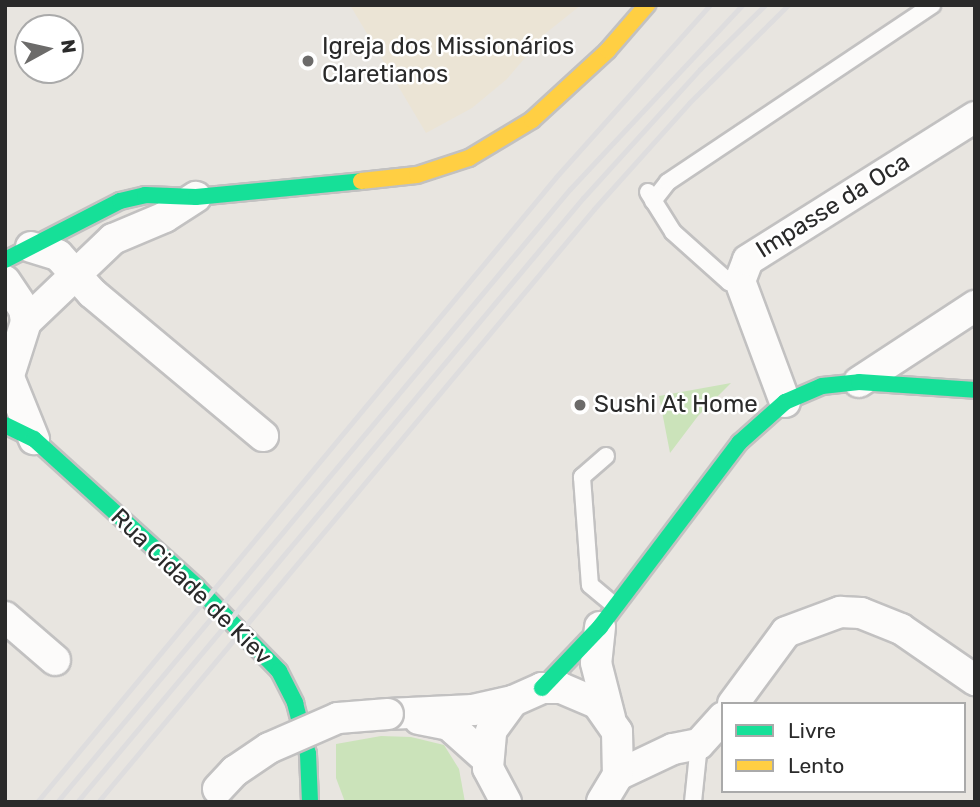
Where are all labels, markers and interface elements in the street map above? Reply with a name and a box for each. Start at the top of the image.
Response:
north arrow [14,14,84,84]
place label: Igreja dos Missionários Claretianos [322,33,574,89]
text: N [56,38,81,55]
marker: Igreja dos Missionários Claretianos [300,53,316,69]
street label: Impasse da Oca [751,147,915,265]
place label: Sushi At Home [594,391,758,419]
marker: Sushi At Home [572,397,588,413]
street label: Rua Cidade de Kiev [105,503,277,671]
legend [721,702,966,793]
text: Livre [788,718,836,743]
text: Lento [788,753,844,778]

